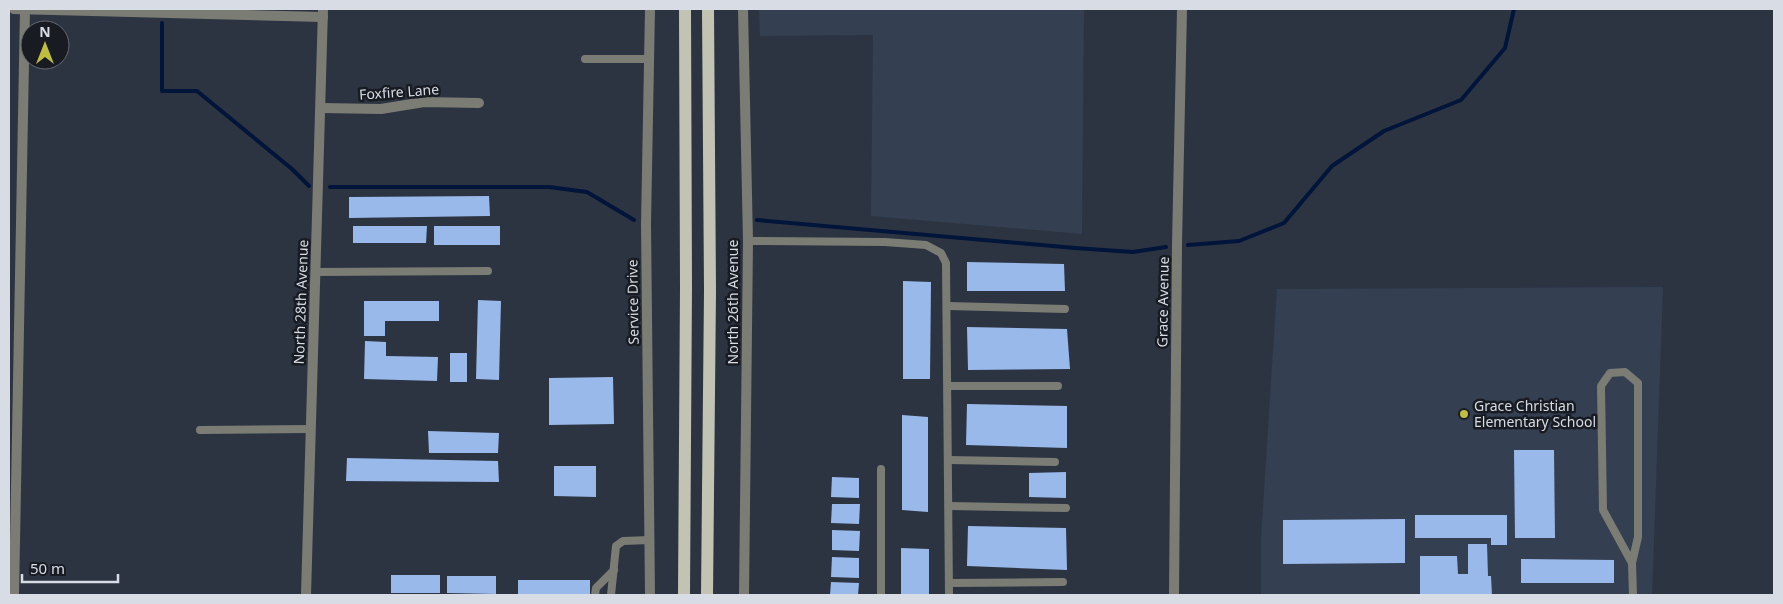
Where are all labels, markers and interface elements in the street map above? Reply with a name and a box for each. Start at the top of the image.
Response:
north arrow [20,20,70,70]
text: N [39,22,51,41]
street label: Foxfire Lane [358,79,440,104]
street label: North 28th Avenue [289,239,312,365]
street label: North 26th Avenue [723,240,742,364]
street label: Grace Avenue [1152,256,1173,348]
street label: Service Drive [622,259,643,345]
place label: Grace Christian Elementary School [1474,396,1596,431]
marker: Grace Christian Elementary School [1458,408,1470,420]
scale bar [22,552,119,584]
text: 50 m [30,558,65,578]

